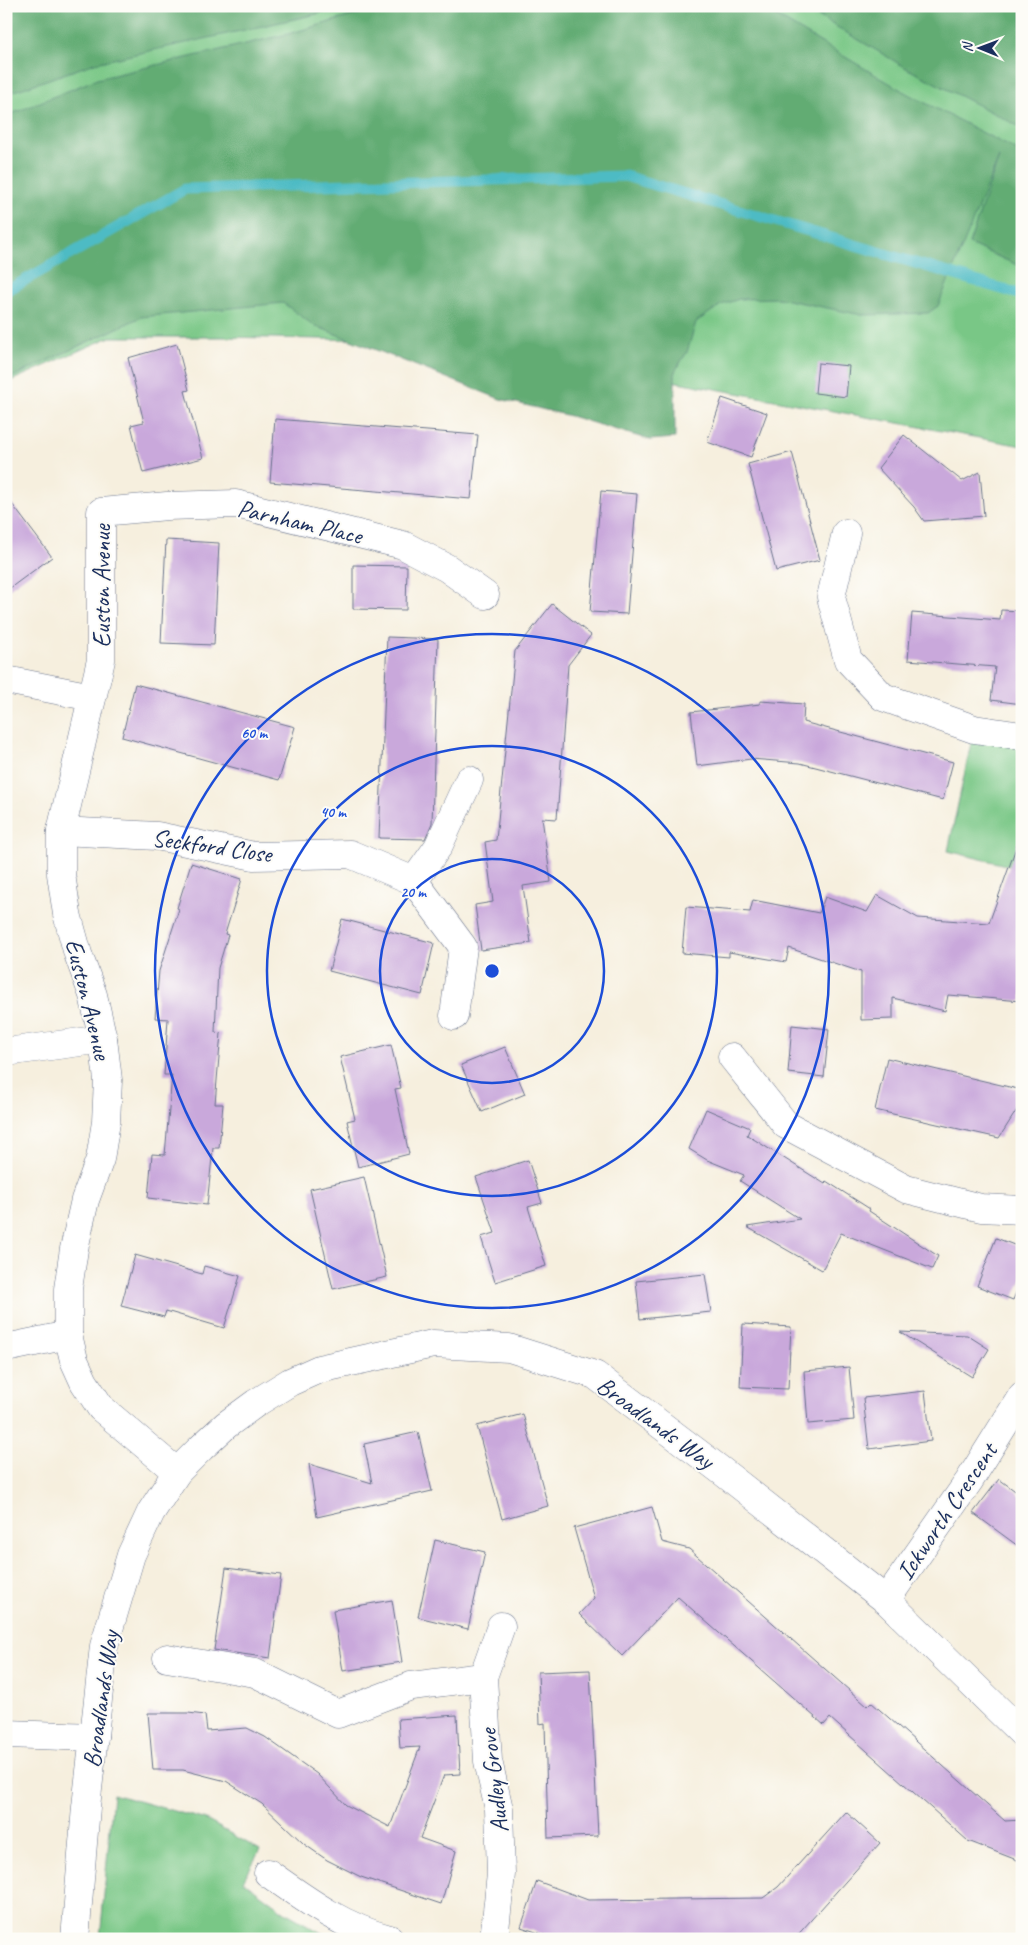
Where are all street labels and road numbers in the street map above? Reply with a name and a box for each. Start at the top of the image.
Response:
street label: Parnham Place [234,492,367,552]
street label: Euston Avenue [86,523,118,647]
street label: Seckford Close [150,822,275,870]
street label: Euston Avenue [58,936,119,1065]
street label: Broadlands Way [590,1369,723,1478]
street label: Ickworth Crescent [889,1435,1006,1586]
street label: Broadlands Way [76,1626,127,1770]
street label: Audley Grove [472,1725,516,1835]

